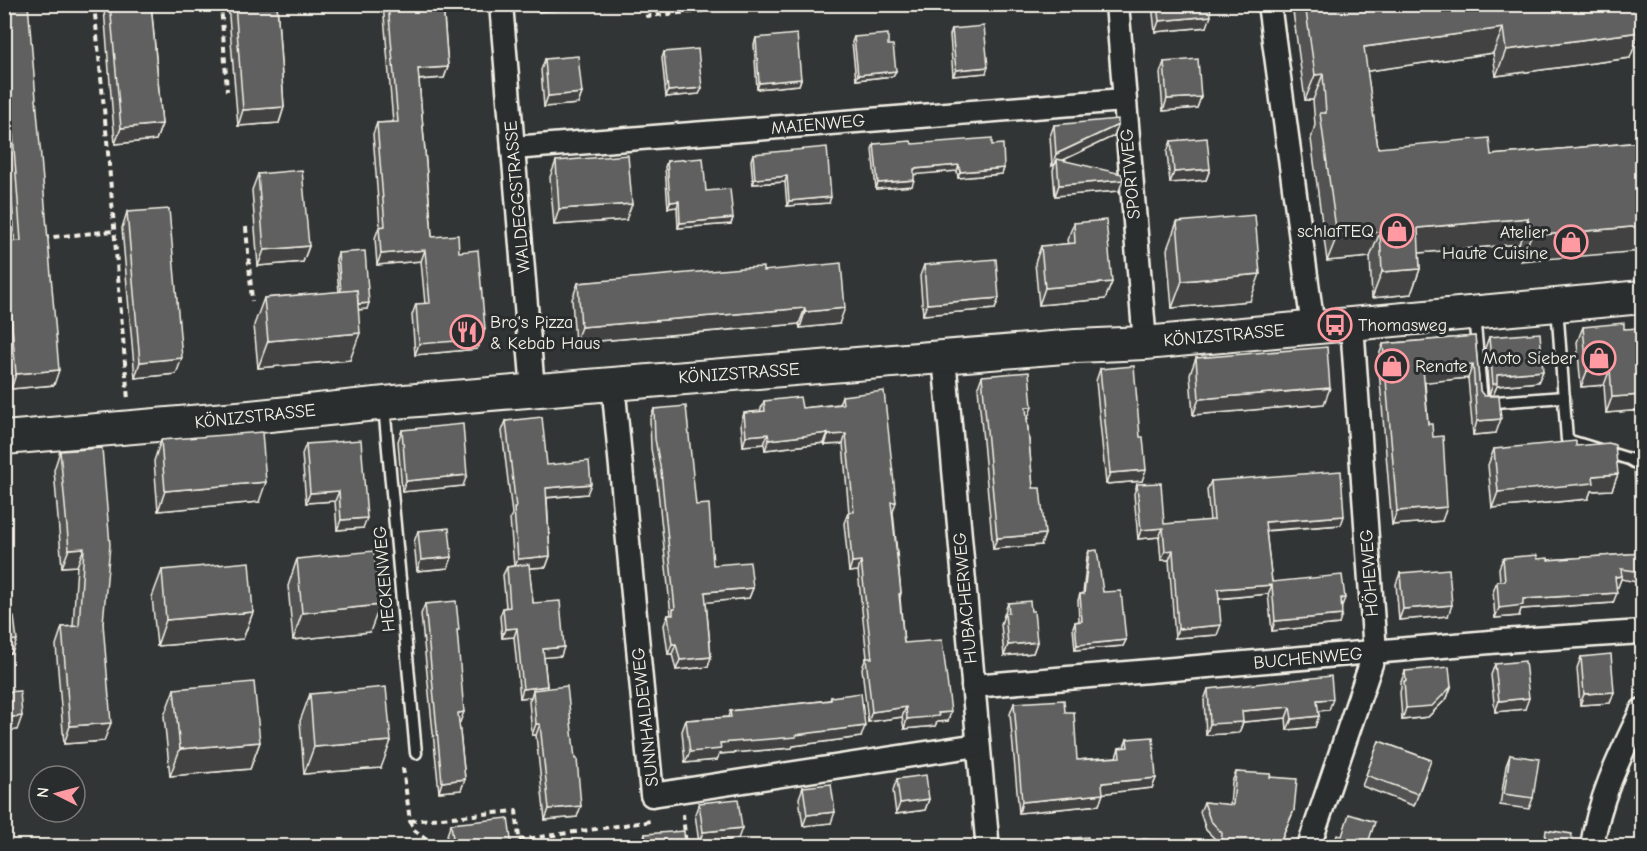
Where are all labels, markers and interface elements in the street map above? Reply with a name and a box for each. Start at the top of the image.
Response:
street label: MAIENWEG [770,110,866,139]
street label: WALDEGGSTRASSE [500,120,535,274]
street label: SPORTWEG [1116,128,1145,220]
shop icon: schlafTEQ [1379,213,1415,249]
place label: schlafTEQ [1297,221,1374,242]
place label: Atelier Haute Cuisine [1442,222,1549,264]
shop icon: Atelier Haute Cuisine [1553,224,1589,260]
bus stop icon: Thomasweg [1317,307,1353,343]
place label: Bro's Pizza & Kebab Haus [490,312,600,354]
restaurant icon: Bro's Pizza & Kebab Haus [449,314,485,350]
place label: Thomasweg [1358,315,1447,336]
street label: KÖNIZSTRASSE [1163,320,1286,351]
shop icon: Moto Sieber [1581,340,1617,376]
shop icon: Renate [1374,348,1410,384]
place label: Moto Sieber [1483,348,1577,369]
place label: Renate [1415,356,1467,377]
street label: KÖNIZSTRASSE [678,359,801,388]
street label: KÖNIZSTRASSE [194,400,317,433]
street label: HECKENWEG [369,525,400,633]
street label: HÖHEWEG [1356,528,1383,617]
street label: HUBACHERWEG [949,531,982,665]
street label: BUCHENWEG [1253,643,1364,674]
street label: SUNNHALDEWEG [628,646,663,788]
north arrow [27,764,87,824]
text: N [34,786,53,799]

